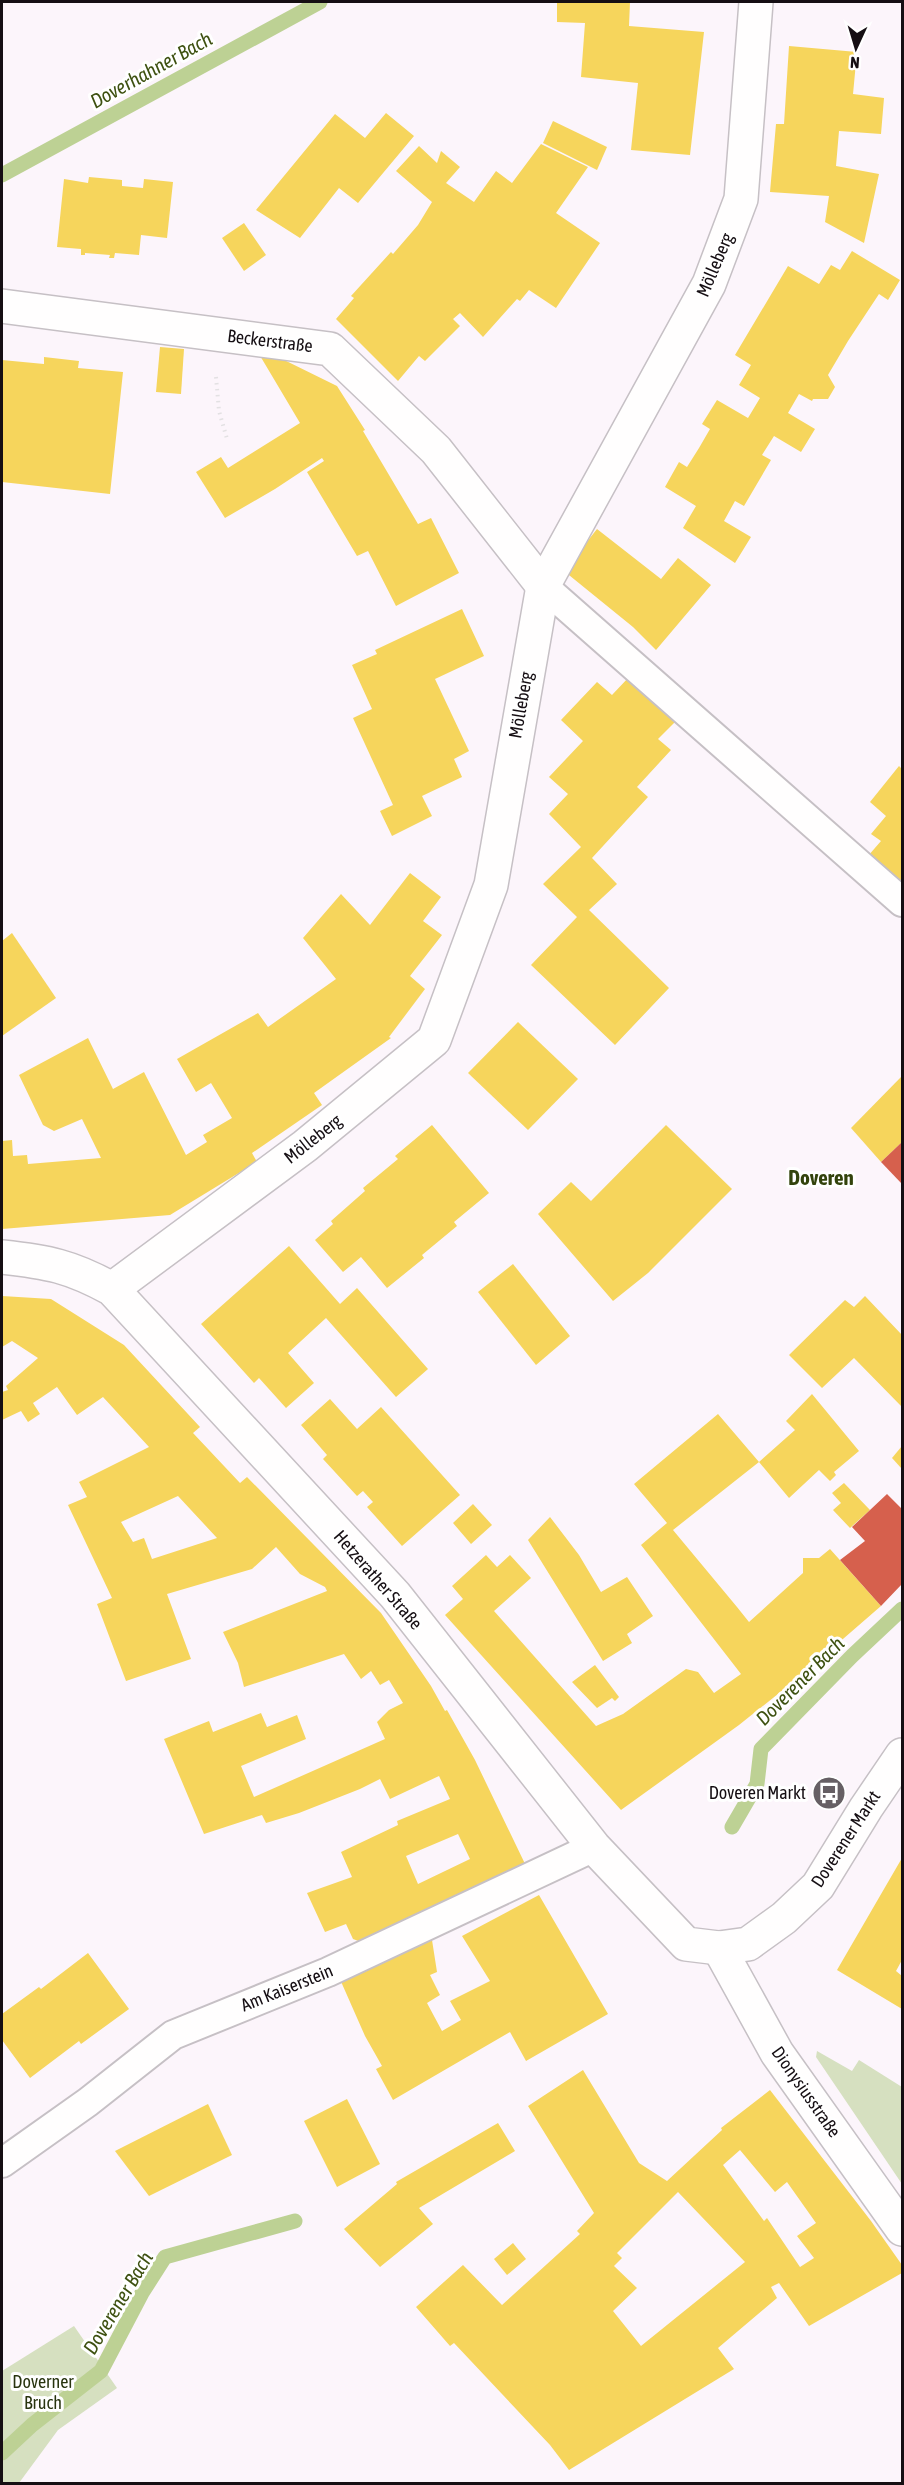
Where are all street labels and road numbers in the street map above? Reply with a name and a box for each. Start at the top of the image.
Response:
street label: Mölleberg [692,230,737,300]
street label: Beckerstraße [226,325,314,356]
street label: Mölleberg [504,670,537,740]
street label: Mölleberg [280,1109,346,1168]
street label: Hetzerather Straße [330,1526,427,1633]
street label: Doverener Markt [807,1787,885,1891]
street label: Am Kaiserstein [238,1960,336,2016]
street label: Dionysiusstraße [767,2042,845,2141]

